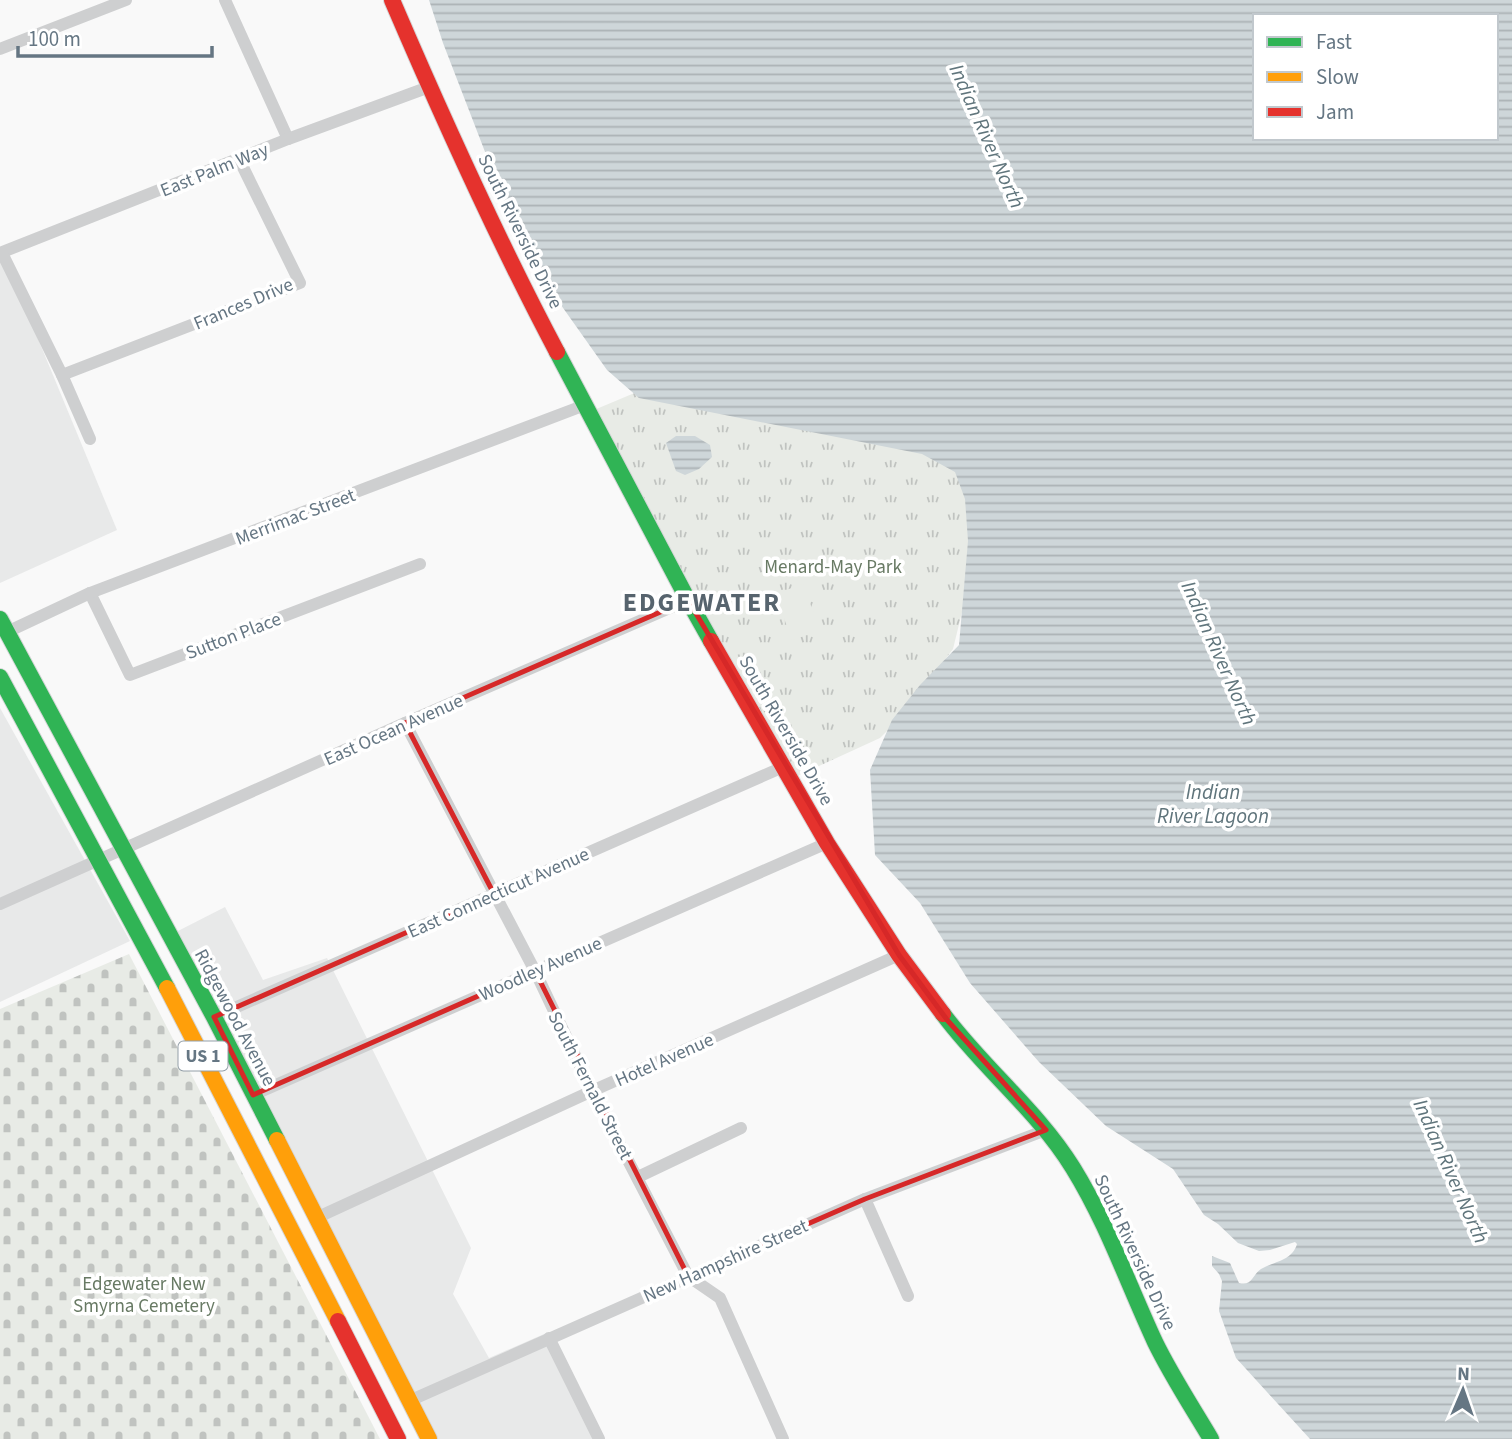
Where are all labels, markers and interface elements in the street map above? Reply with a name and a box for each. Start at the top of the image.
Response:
scale bar [18,14,212,58]
legend [1253,14,1498,140]
text: 100 m [28,24,81,54]
text: Fast [1316,27,1352,57]
water label: Indian River North [942,59,1032,213]
text: Slow [1316,62,1359,92]
text: Jam [1316,97,1354,127]
street label: East Palm Way [156,136,273,204]
street label: South Riverside Drive [470,150,569,314]
street label: Frances Drive [190,271,298,337]
street label: Merrimac Street [232,482,360,553]
park label: Menard-May Park [764,554,902,581]
water label: Indian River North [1174,576,1264,730]
district label: EDGEWATER [623,584,781,621]
street label: Sutton Place [182,606,285,667]
street label: South Riverside Drive [732,651,840,811]
street label: East Ocean Avenue [320,688,468,773]
water label: Indian River Lagoon [1157,777,1269,831]
street label: East Connecticut Avenue [404,841,594,946]
street label: Woodley Avenue [475,930,606,1008]
street label: Ridgewood Avenue [187,944,282,1091]
street label: South Fernald Street [541,1007,639,1165]
street label: Hotel Avenue [611,1027,718,1094]
road number: US 1 [178,1042,228,1070]
water label: Indian River North [1406,1094,1496,1248]
street label: South Riverside Drive [1087,1170,1183,1335]
street label: New Hampshire Street [639,1213,813,1310]
park label: Edgewater New Smyrna Cemetery [73,1271,215,1320]
north arrow [1428,1355,1498,1425]
text: N [1457,1361,1470,1388]

